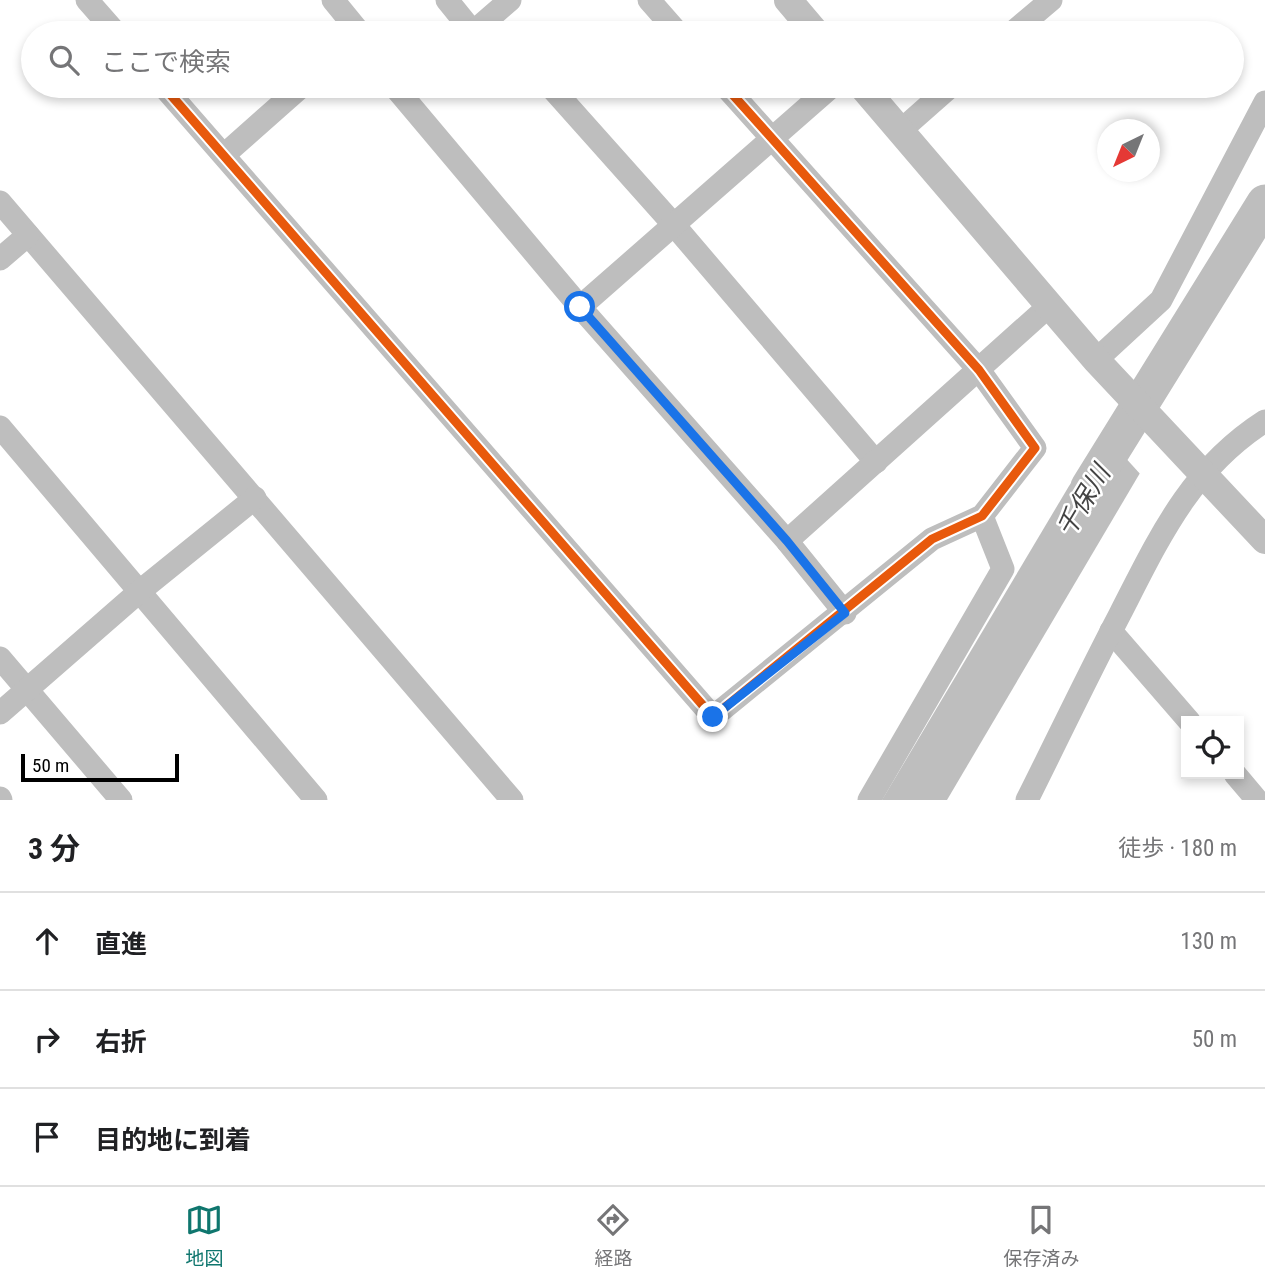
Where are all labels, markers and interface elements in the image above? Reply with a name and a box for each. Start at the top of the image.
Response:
search box [21,21,1244,98]
icon: search [45,41,83,79]
text: ここで検索 [101,47,231,77]
north arrow [1097,119,1160,182]
route start [564,291,595,322]
water label: 千保川 [1050,457,1117,542]
route end [697,701,728,732]
map controls [1181,716,1244,779]
button: locate [1181,716,1244,779]
scale bar [21,751,178,783]
text: 50 m [32,754,69,777]
text: 3 分 [28,831,80,866]
text: 徒歩 · 180 m [1118,835,1237,862]
icon: ahead [28,922,66,960]
text: 130 m [1180,928,1237,955]
text: 直進 [95,929,147,959]
icon: right [28,1020,66,1058]
text: 50 m [1192,1026,1237,1053]
text: 右折 [95,1027,147,1057]
icon: arrive [28,1118,66,1156]
text: 目的地に到着 [95,1125,251,1155]
tab: 地図 [185,1201,224,1270]
tab: 経路 [594,1201,633,1270]
tab: 保存済み [1003,1201,1080,1270]

